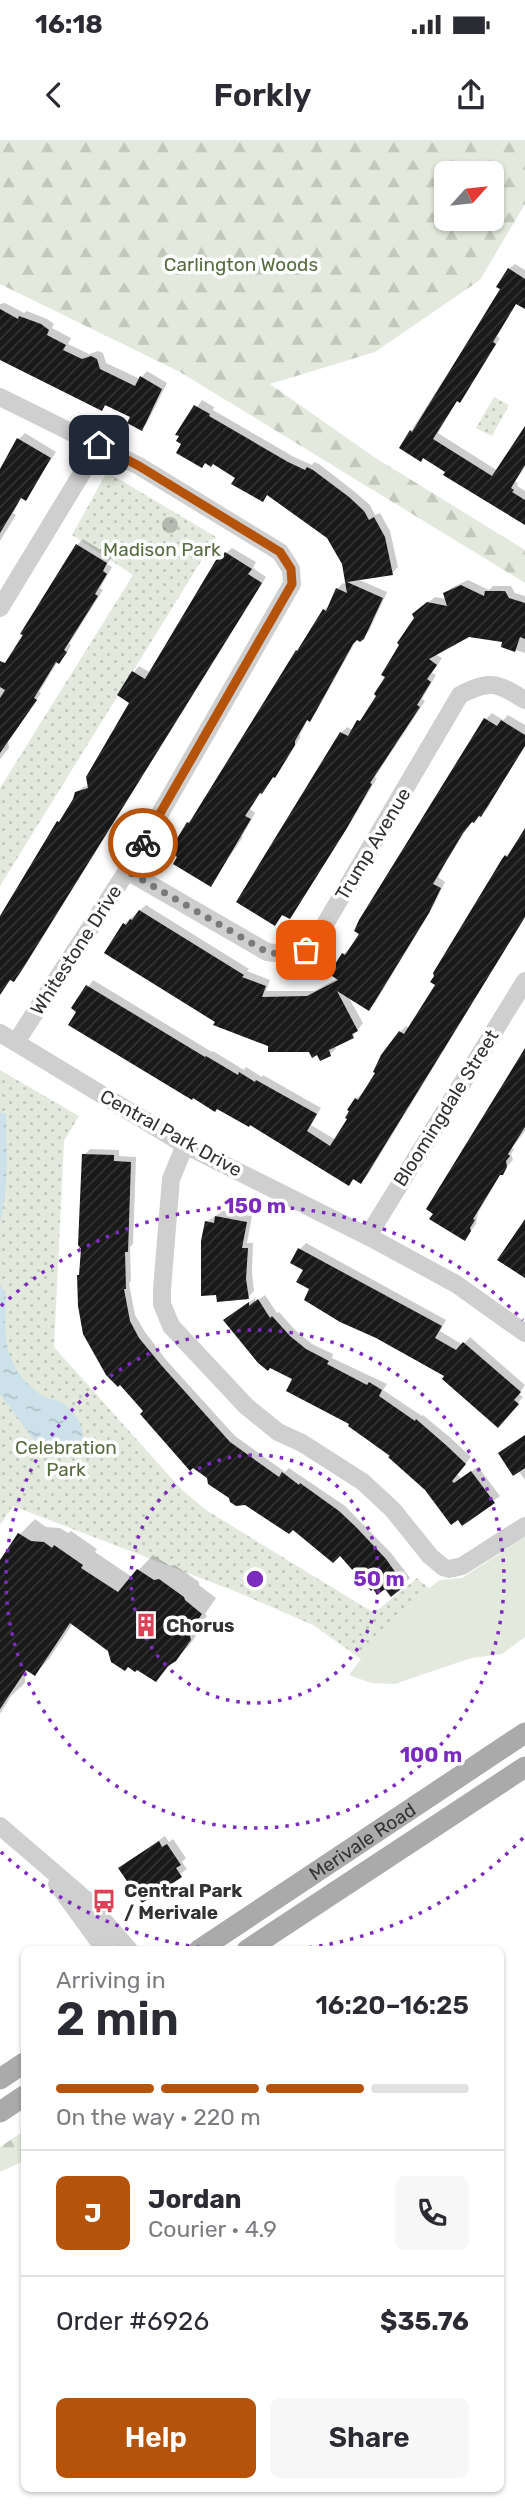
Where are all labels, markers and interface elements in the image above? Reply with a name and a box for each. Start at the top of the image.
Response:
text: 16:18 [35,9,103,40]
icon: back [35,76,73,114]
text: Forkly [214,76,312,114]
icon: share [452,76,490,114]
north arrow [434,161,504,231]
map controls [434,161,504,231]
park label: Carlington Woods [164,253,318,276]
pin [69,415,129,475]
icon: home [80,426,118,464]
park label: Madison Park [103,538,221,561]
street label: Trump Avenue [330,784,416,904]
courier [108,808,178,878]
icon: bike [124,824,162,862]
street label: Whitestone Drive [26,881,126,1019]
pin [276,920,336,980]
icon: bag [287,931,325,969]
street label: Bloomingdale Street [389,1025,504,1190]
street label: Central Park Drive [96,1084,246,1182]
text: 150 m [224,1193,286,1218]
park label: Celebration Park [15,1436,117,1481]
text: 50 m [353,1566,405,1591]
centre of rings [243,1567,267,1591]
building icon: Chorus [132,1611,160,1639]
place label: Chorus [166,1614,235,1637]
text: 100 m [400,1742,462,1767]
street label: Merivale Road [305,1798,420,1885]
place label: Central Park / Merivale [124,1879,242,1924]
bus stop icon: Central Park / Merivale [90,1887,118,1915]
text: Arriving in [56,1966,166,1994]
text: 16:20–16:25 [315,1990,469,2021]
text: 2 min [56,1992,179,2047]
text: On the way · 220 m [56,2103,261,2131]
button: phone [395,2176,469,2250]
text: Jordan [148,2184,241,2215]
text: J [84,2198,102,2229]
text: Courier · 4.9 [148,2215,277,2243]
text: Order #6926 [56,2306,209,2337]
text: $35.76 [380,2306,469,2337]
button: Help [56,2398,256,2478]
button: Share [270,2398,469,2478]

